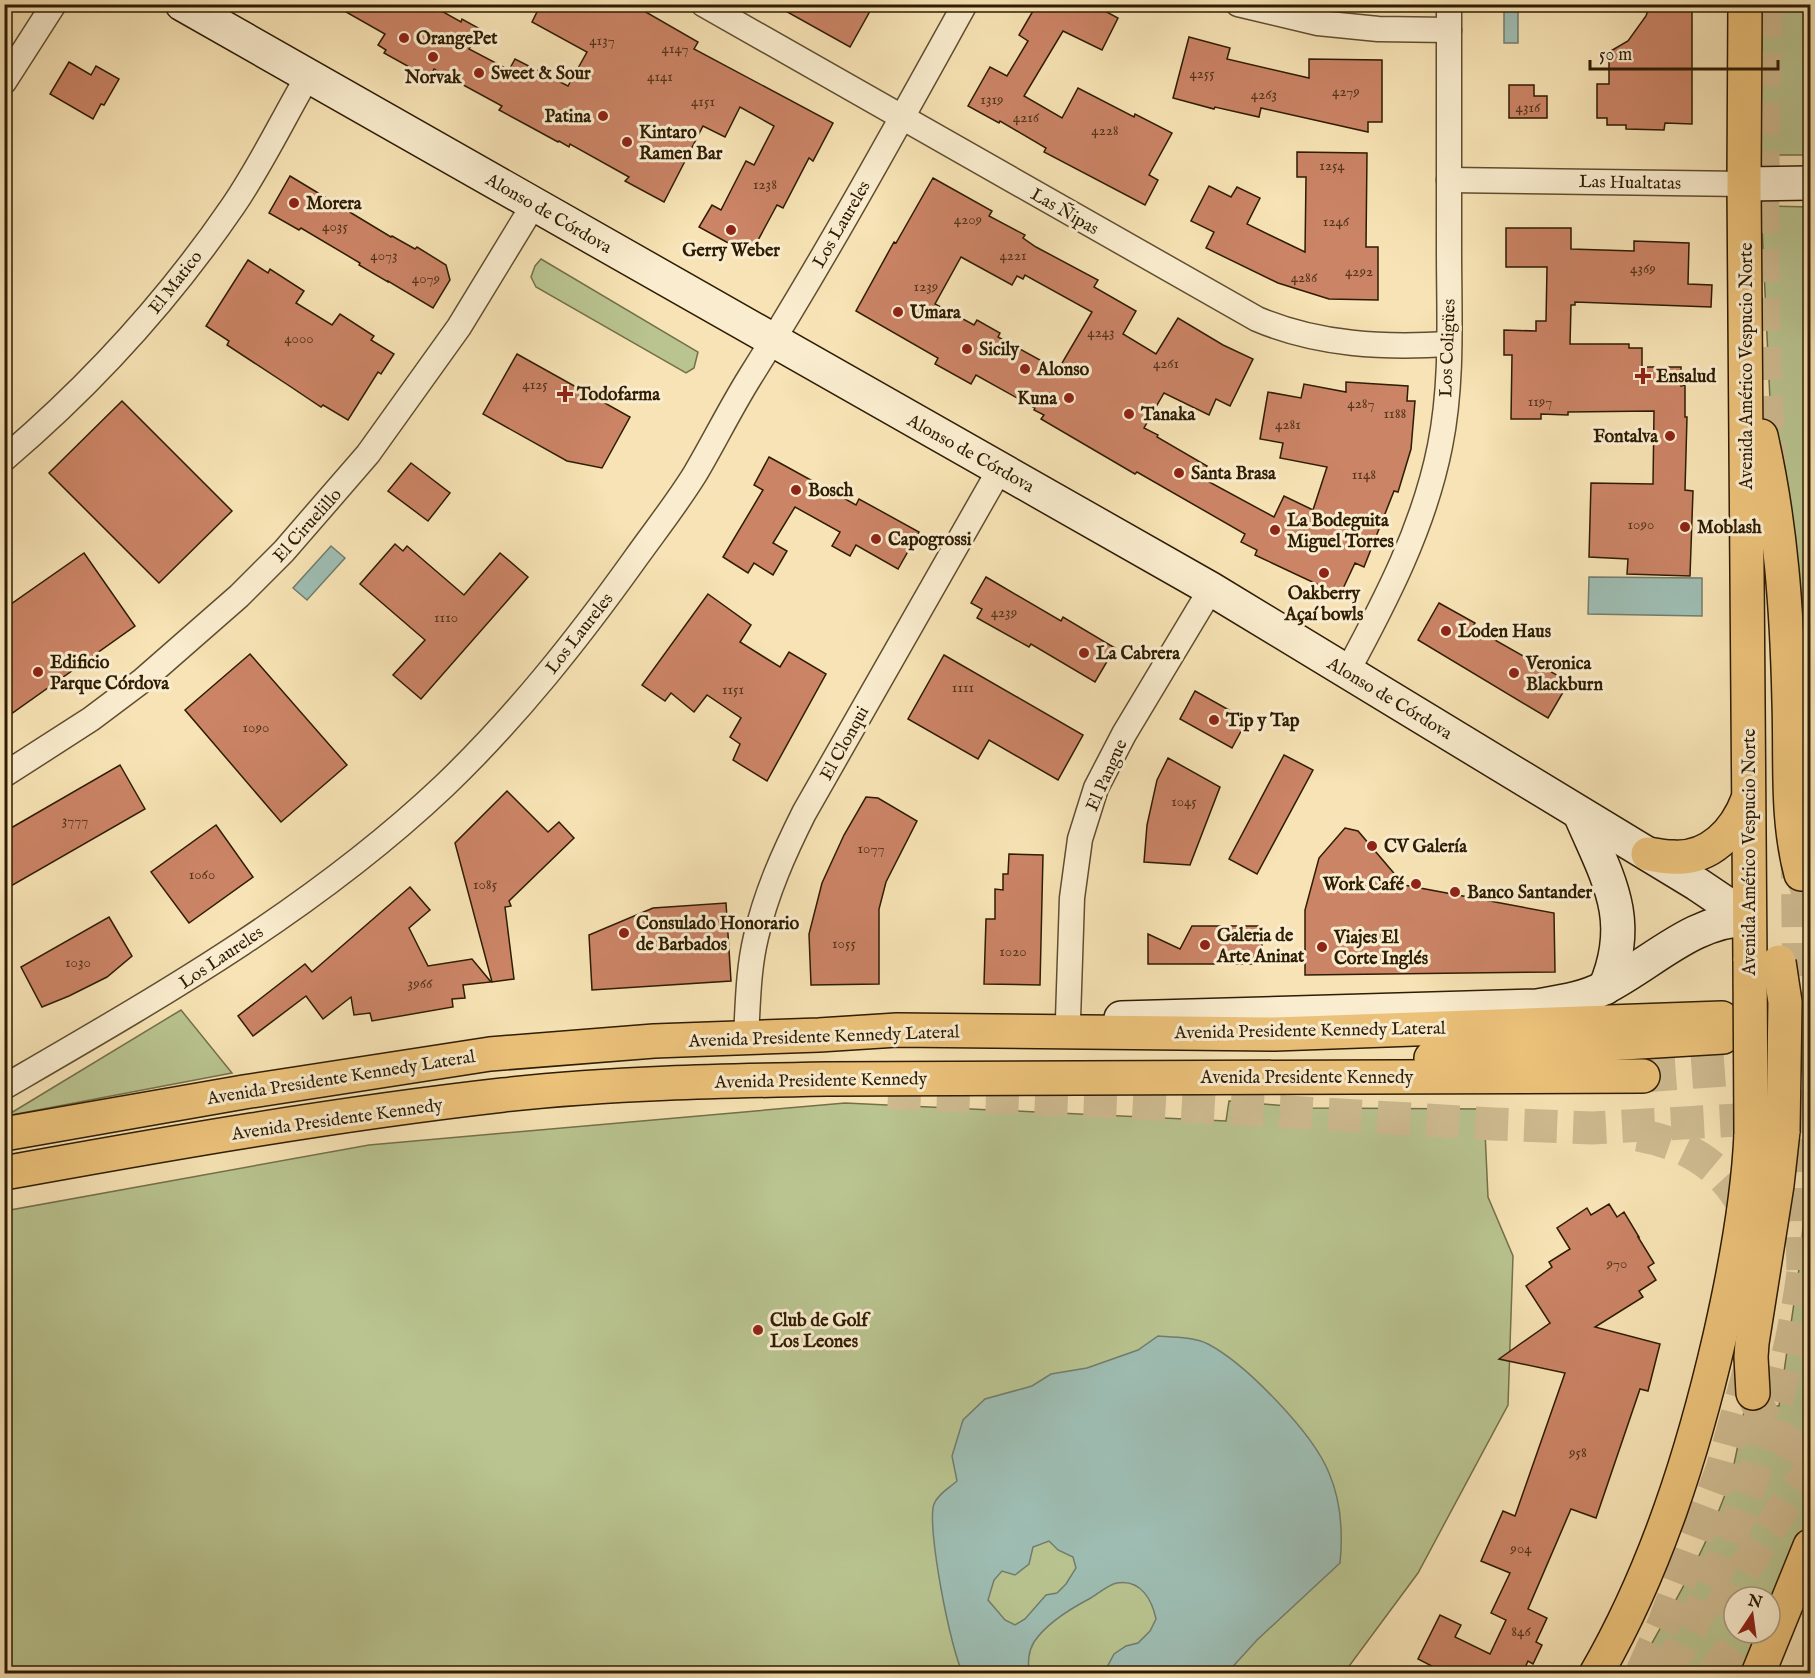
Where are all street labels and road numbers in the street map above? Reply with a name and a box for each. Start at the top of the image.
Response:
street label: Alonso de Córdova [480,168,616,260]
street label: Las Hualtatas [1579,171,1681,196]
street label: Los Laureles [808,177,877,273]
street label: Las Ñipas [1026,182,1103,241]
street label: Avenida Américo Vespucio Norte [1736,243,1759,490]
street label: El Matico [144,246,208,319]
street label: Los Coligües [1435,298,1462,398]
street label: Alonso de Córdova [902,409,1038,499]
street label: El Ciruelillo [269,484,348,568]
street label: Los Laureles [541,589,619,679]
street label: Alonso de Córdova [1322,652,1456,746]
street label: El Clonqui [816,702,875,785]
street label: Avenida Américo Vespucio Norte [1739,729,1762,976]
street label: El Pangue [1081,736,1133,815]
street label: Los Laureles [175,922,269,995]
street label: Avenida Presidente Kennedy Lateral [1173,1018,1446,1045]
street label: Avenida Presidente Kennedy Lateral [687,1021,960,1054]
street label: Avenida Presidente Kennedy Lateral [205,1046,477,1111]
street label: Avenida Presidente Kennedy [1200,1067,1414,1090]
street label: Avenida Presidente Kennedy [713,1068,928,1095]
street label: Avenida Presidente Kennedy [229,1094,444,1147]

